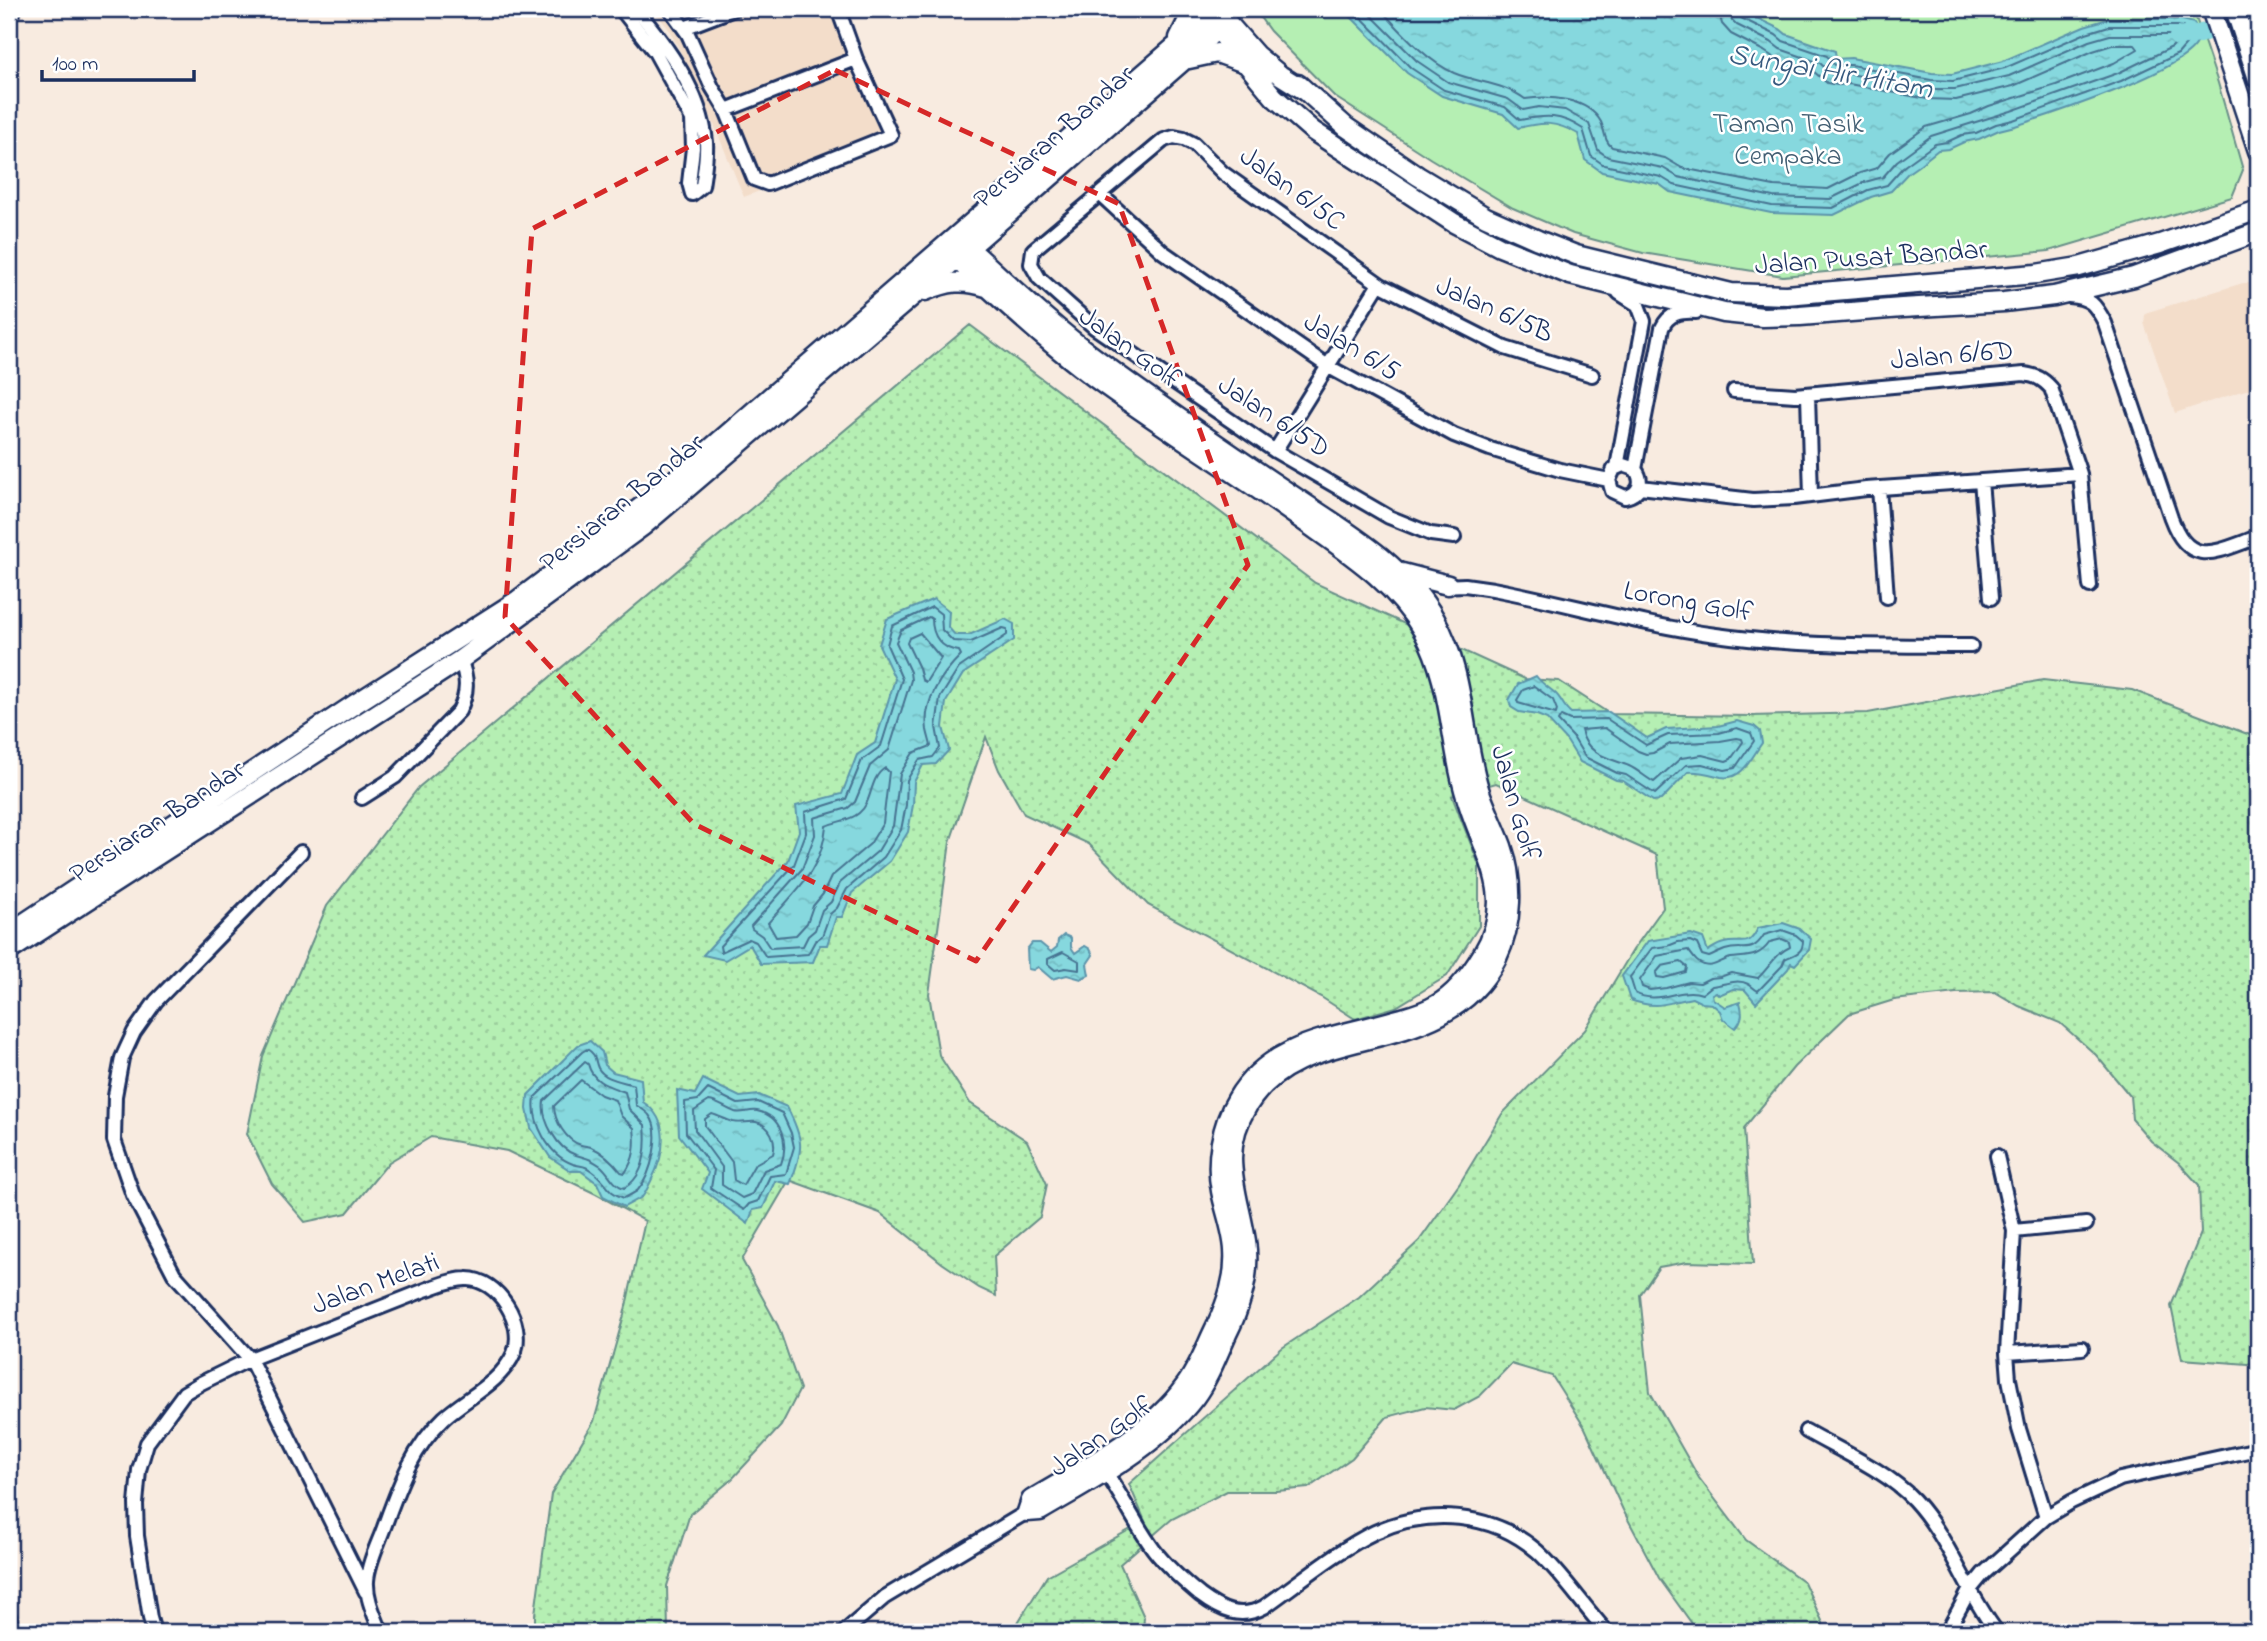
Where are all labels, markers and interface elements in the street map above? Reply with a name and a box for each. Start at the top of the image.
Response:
water label: Sungai Air Hitam [1724,33,1936,113]
scale bar [42,38,194,82]
text: 100 m [52,50,98,80]
street label: Persiaran Bandar [965,56,1145,220]
park label: Taman Tasik Cempaka [1712,105,1864,178]
street label: Jalan 6/5C [1230,138,1352,242]
street label: Jalan Pusat Bandar [1753,230,1989,288]
street label: Jalan 6/5B [1428,267,1560,355]
street label: Jalan Golf [1069,298,1189,400]
street label: Jalan 6/5 [1295,303,1407,393]
street label: Jalan 6/6D [1889,331,2015,383]
street label: Jalan 6/5D [1209,366,1337,470]
street label: Persiaran Bandar [532,424,715,584]
street label: Lorong Golf [1620,571,1756,635]
street label: Jalan Golf [1478,740,1550,866]
street label: Persiaran Bandar [62,751,254,895]
street label: Jalan Melati [306,1243,446,1327]
street label: Jalan Golf [1042,1387,1162,1489]

